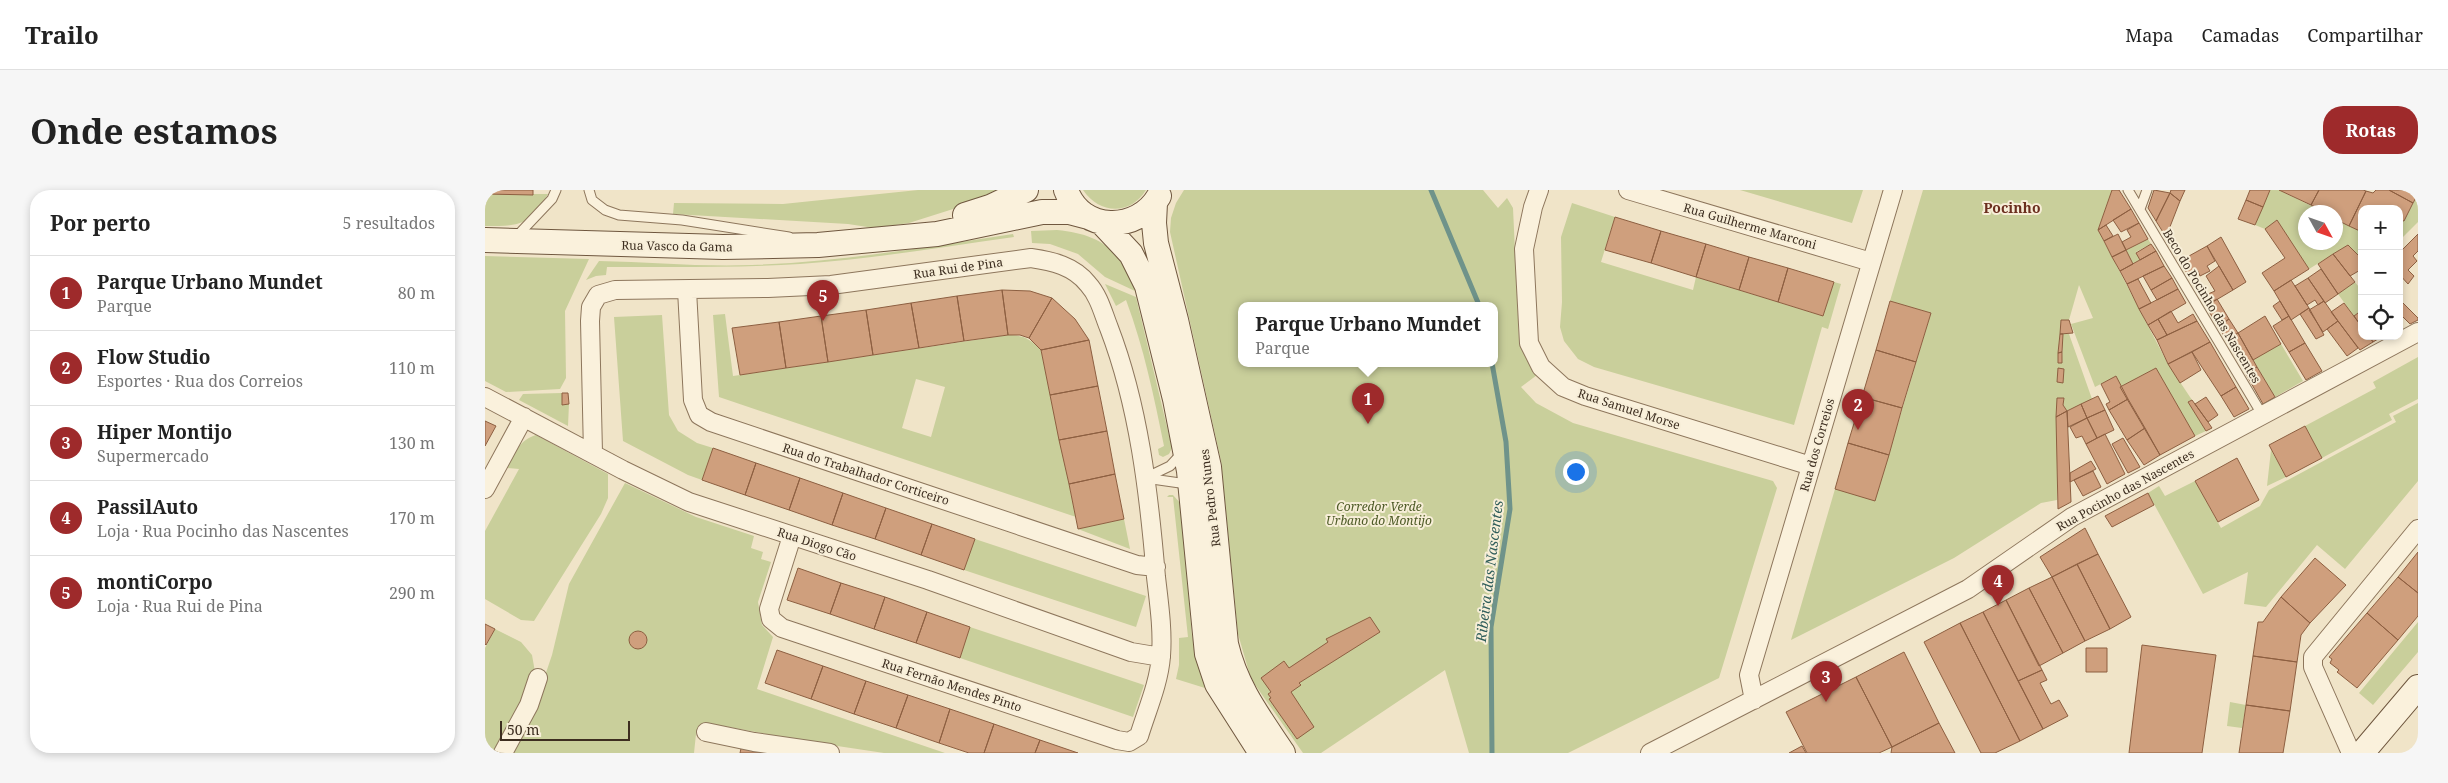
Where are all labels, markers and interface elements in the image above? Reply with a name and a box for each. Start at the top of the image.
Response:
text: Trailo [25,18,99,51]
text: Mapa [2125,23,2174,47]
text: Camadas [2202,23,2279,47]
text: Compartilhar [2307,23,2423,47]
button: Rotas [2323,106,2418,154]
text: Onde estamos [30,107,278,154]
district label: Pocinho [1983,198,2041,217]
street label: Rua Guilherme Marconi [1681,199,1819,253]
north arrow [2298,205,2343,250]
map controls [2358,205,2403,340]
button: + [2358,205,2403,250]
text: Por perto [50,209,151,237]
text: 5 resultados [343,212,435,234]
street label: Beco do Pocinho das Nascentes [2159,226,2265,386]
street label: Rua Vasco da Gama [621,237,733,255]
button: − [2358,250,2403,295]
street label: Rua Rui de Pina [912,253,1004,283]
text: Parque Urbano Mundet [97,269,323,295]
pin: 5 [807,280,839,321]
text: 1 [61,282,71,304]
text: 80 m [398,282,435,304]
text: Parque [97,295,152,317]
button: locate [2358,295,2403,340]
popup [1238,302,1498,367]
text: Parque Urbano Mundet [1255,311,1481,337]
text: Parque [1255,337,1310,359]
text: Flow Studio [97,344,210,370]
text: 2 [61,357,71,379]
text: 110 m [389,357,435,379]
text: Esportes · Rua dos Correios [97,370,303,392]
pin: 1 [1352,383,1384,424]
street label: Rua Samuel Morse [1576,384,1682,434]
pin: 2 [1842,389,1874,430]
street label: Rua dos Correios [1796,396,1838,494]
text: Hiper Montijo [97,419,232,445]
text: 3 [61,432,71,454]
text: 130 m [389,432,435,454]
street label: Rua do Trabalhador Corticeiro [780,439,952,509]
text: Supermercado [97,445,209,467]
street label: Rua Pocinho das Nascentes [2053,445,2197,535]
street label: Rua Pedro Nunes [1196,448,1224,548]
your location [1563,459,1589,485]
text: PassilAuto [97,494,198,520]
park label: Corredor Verde Urbano do Montijo [1326,498,1432,529]
water label: Ribeira das Nascentes [1471,498,1507,644]
text: 4 [61,507,71,529]
text: 170 m [389,507,435,529]
text: Loja · Rua Pocinho das Nascentes [97,520,349,542]
street label: Rua Diogo Cão [775,523,859,565]
pin: 4 [1982,565,2014,606]
text: montiCorpo [97,569,213,595]
text: 5 [61,582,71,604]
text: 290 m [389,582,435,604]
text: Loja · Rua Rui de Pina [97,595,263,617]
street label: Rua Fernão Mendes Pinto [880,654,1024,716]
pin: 3 [1810,661,1842,702]
scale bar [500,718,630,741]
text: 50 m [507,720,540,739]

